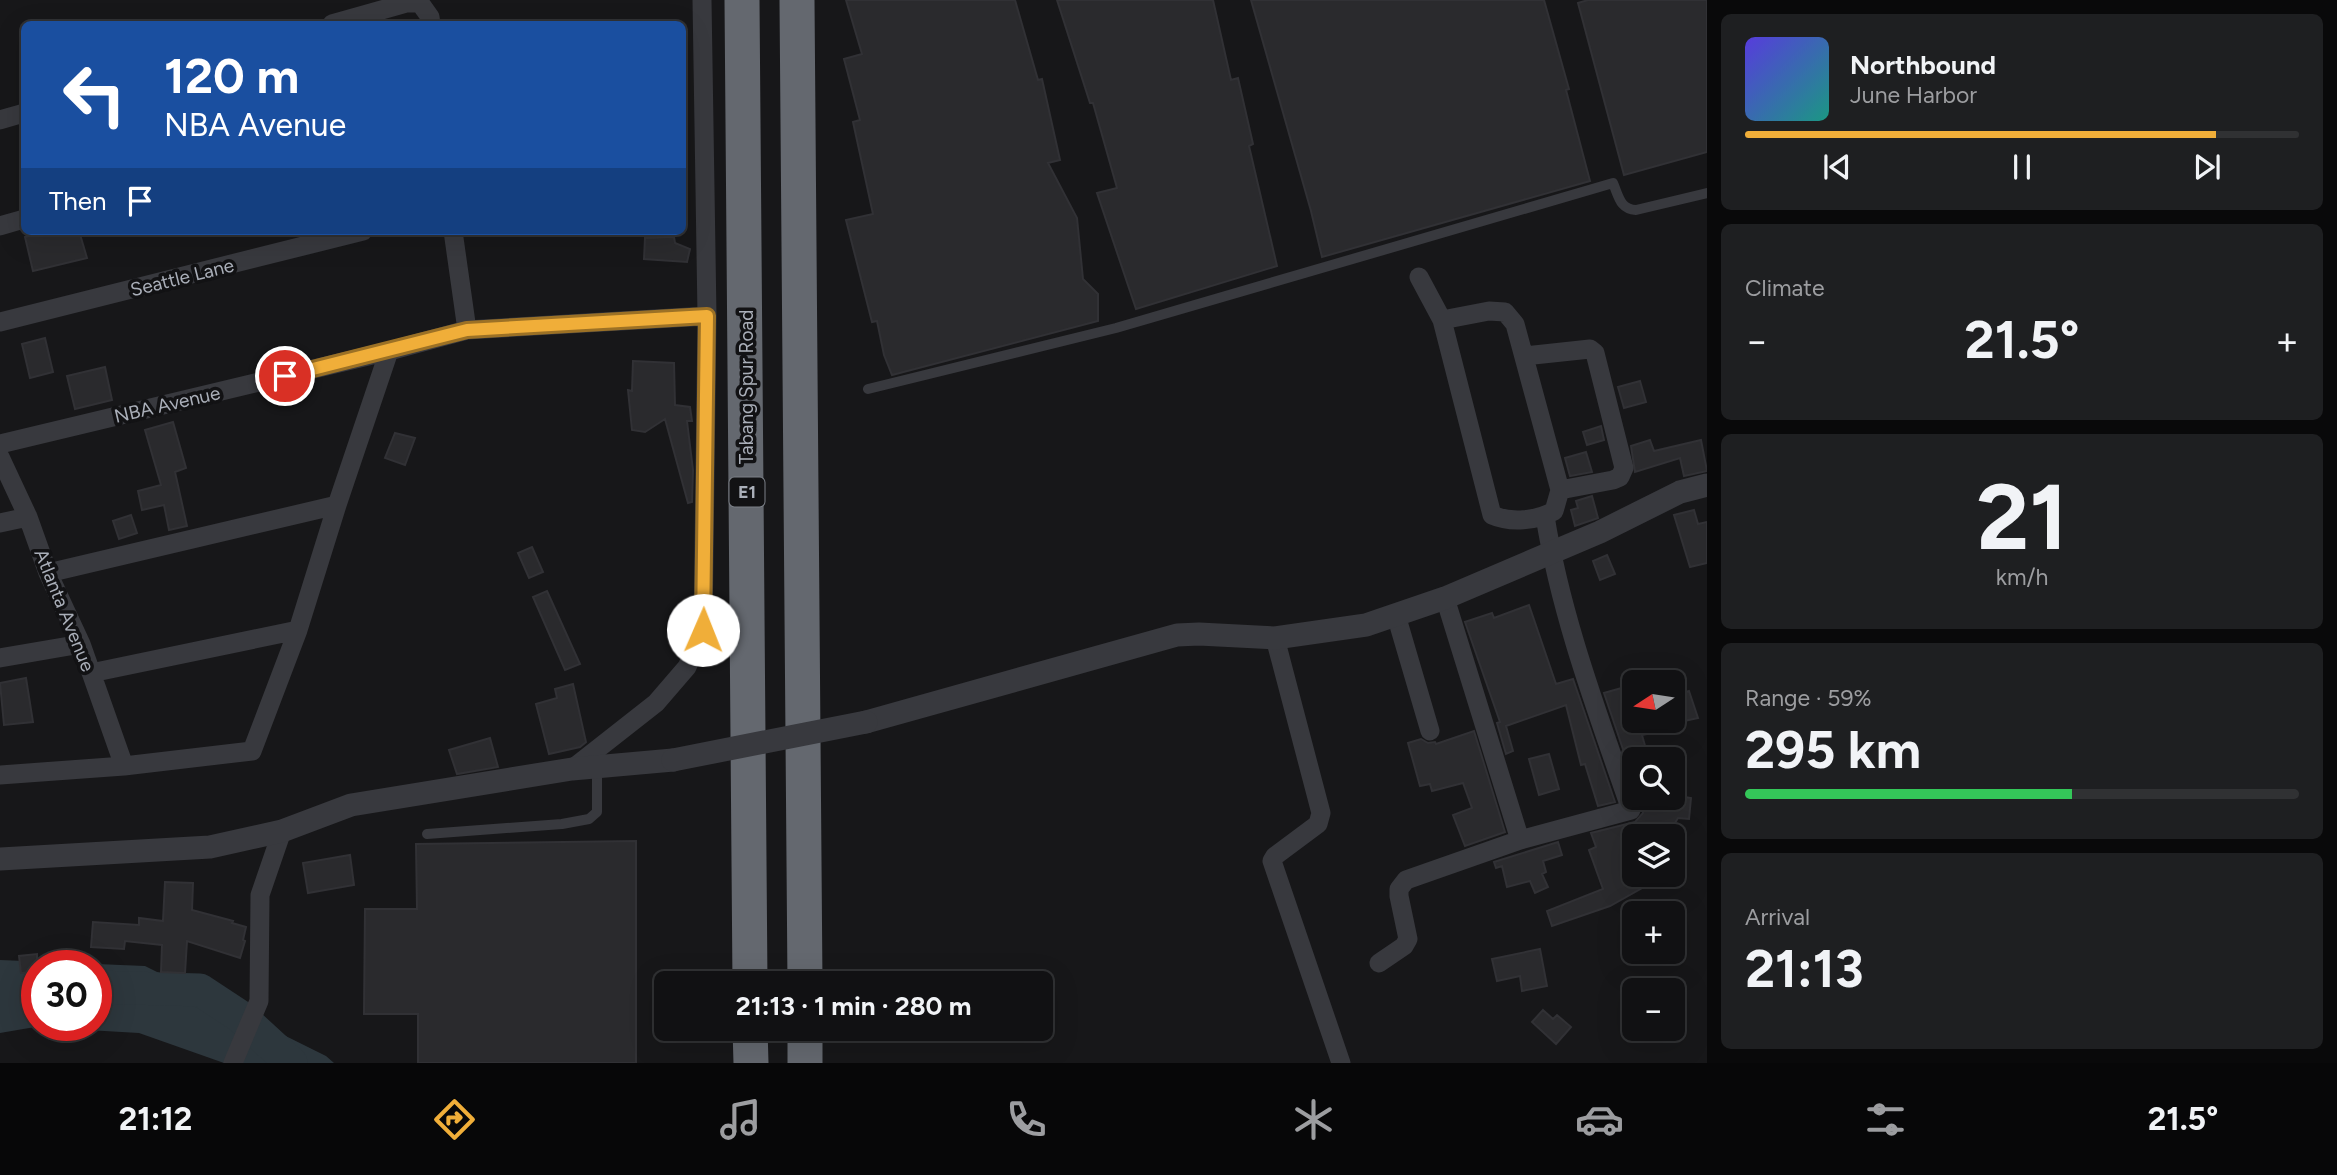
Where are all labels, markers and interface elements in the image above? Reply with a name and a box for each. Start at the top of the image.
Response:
text: 120 m [164,46,299,105]
icon: left [49,49,140,140]
text: Northbound [1850,49,1996,81]
text: June Harbor [1850,81,1977,109]
text: NBA Avenue [164,106,346,144]
icon: previous [1818,148,1856,186]
icon: pause [2003,148,2041,186]
icon: next [2188,148,2226,186]
icon: arrive [121,182,159,220]
text: Then [49,185,107,217]
street label: Seattle Lane [128,254,236,301]
text: Climate [1745,274,1824,302]
text: 21.5° [1965,309,2079,371]
street label: Tabang Spur Road [735,310,758,464]
text: − [1745,318,1769,364]
text: + [2275,318,2299,364]
pin [255,346,315,406]
icon: arrive [266,357,304,395]
street label: NBA Avenue [112,381,222,428]
text: 21 [1976,463,2068,572]
road number: E1 [730,478,764,506]
street label: Atlanta Avenue [29,545,100,675]
text: km/h [1996,563,2048,591]
position arrow [666,593,740,667]
north arrow [1622,670,1685,733]
map controls [1622,670,1685,1041]
text: Range · 59% [1745,684,1872,712]
text: 295 km [1745,719,1921,781]
button: search [1622,747,1685,810]
button: layers [1622,824,1685,887]
button: + [1622,901,1685,964]
text: Arrival [1745,903,1810,931]
text: 21:13 [1745,938,1864,1000]
speed limit sign: 30 [21,950,112,1041]
button: − [1622,978,1685,1041]
text: 21:13 · 1 min · 280 m [736,990,971,1022]
icon: directions [430,1095,479,1144]
icon: music [716,1095,765,1144]
icon: phone [1002,1095,1051,1144]
icon: climate [1289,1095,1338,1144]
icon: car [1575,1095,1624,1144]
icon: filters [1861,1095,1910,1144]
text: 21:12 [119,1100,192,1138]
text: 21.5° [2148,1100,2218,1138]

